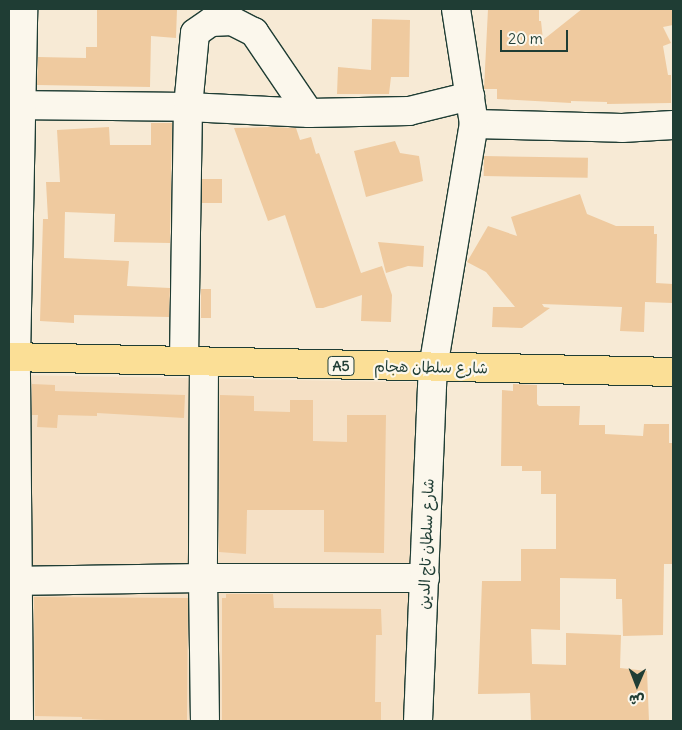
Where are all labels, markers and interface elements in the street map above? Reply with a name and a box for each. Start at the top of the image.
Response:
scale bar [502,20,570,52]
text: 20 m [508,29,543,48]
road number: A5 [327,354,355,378]
street label: شارع سلطان هجام [374,357,488,377]
street label: شارع سلطان تاج الدين [415,478,437,610]
north arrow [612,660,662,710]
text: ش [629,691,645,709]

